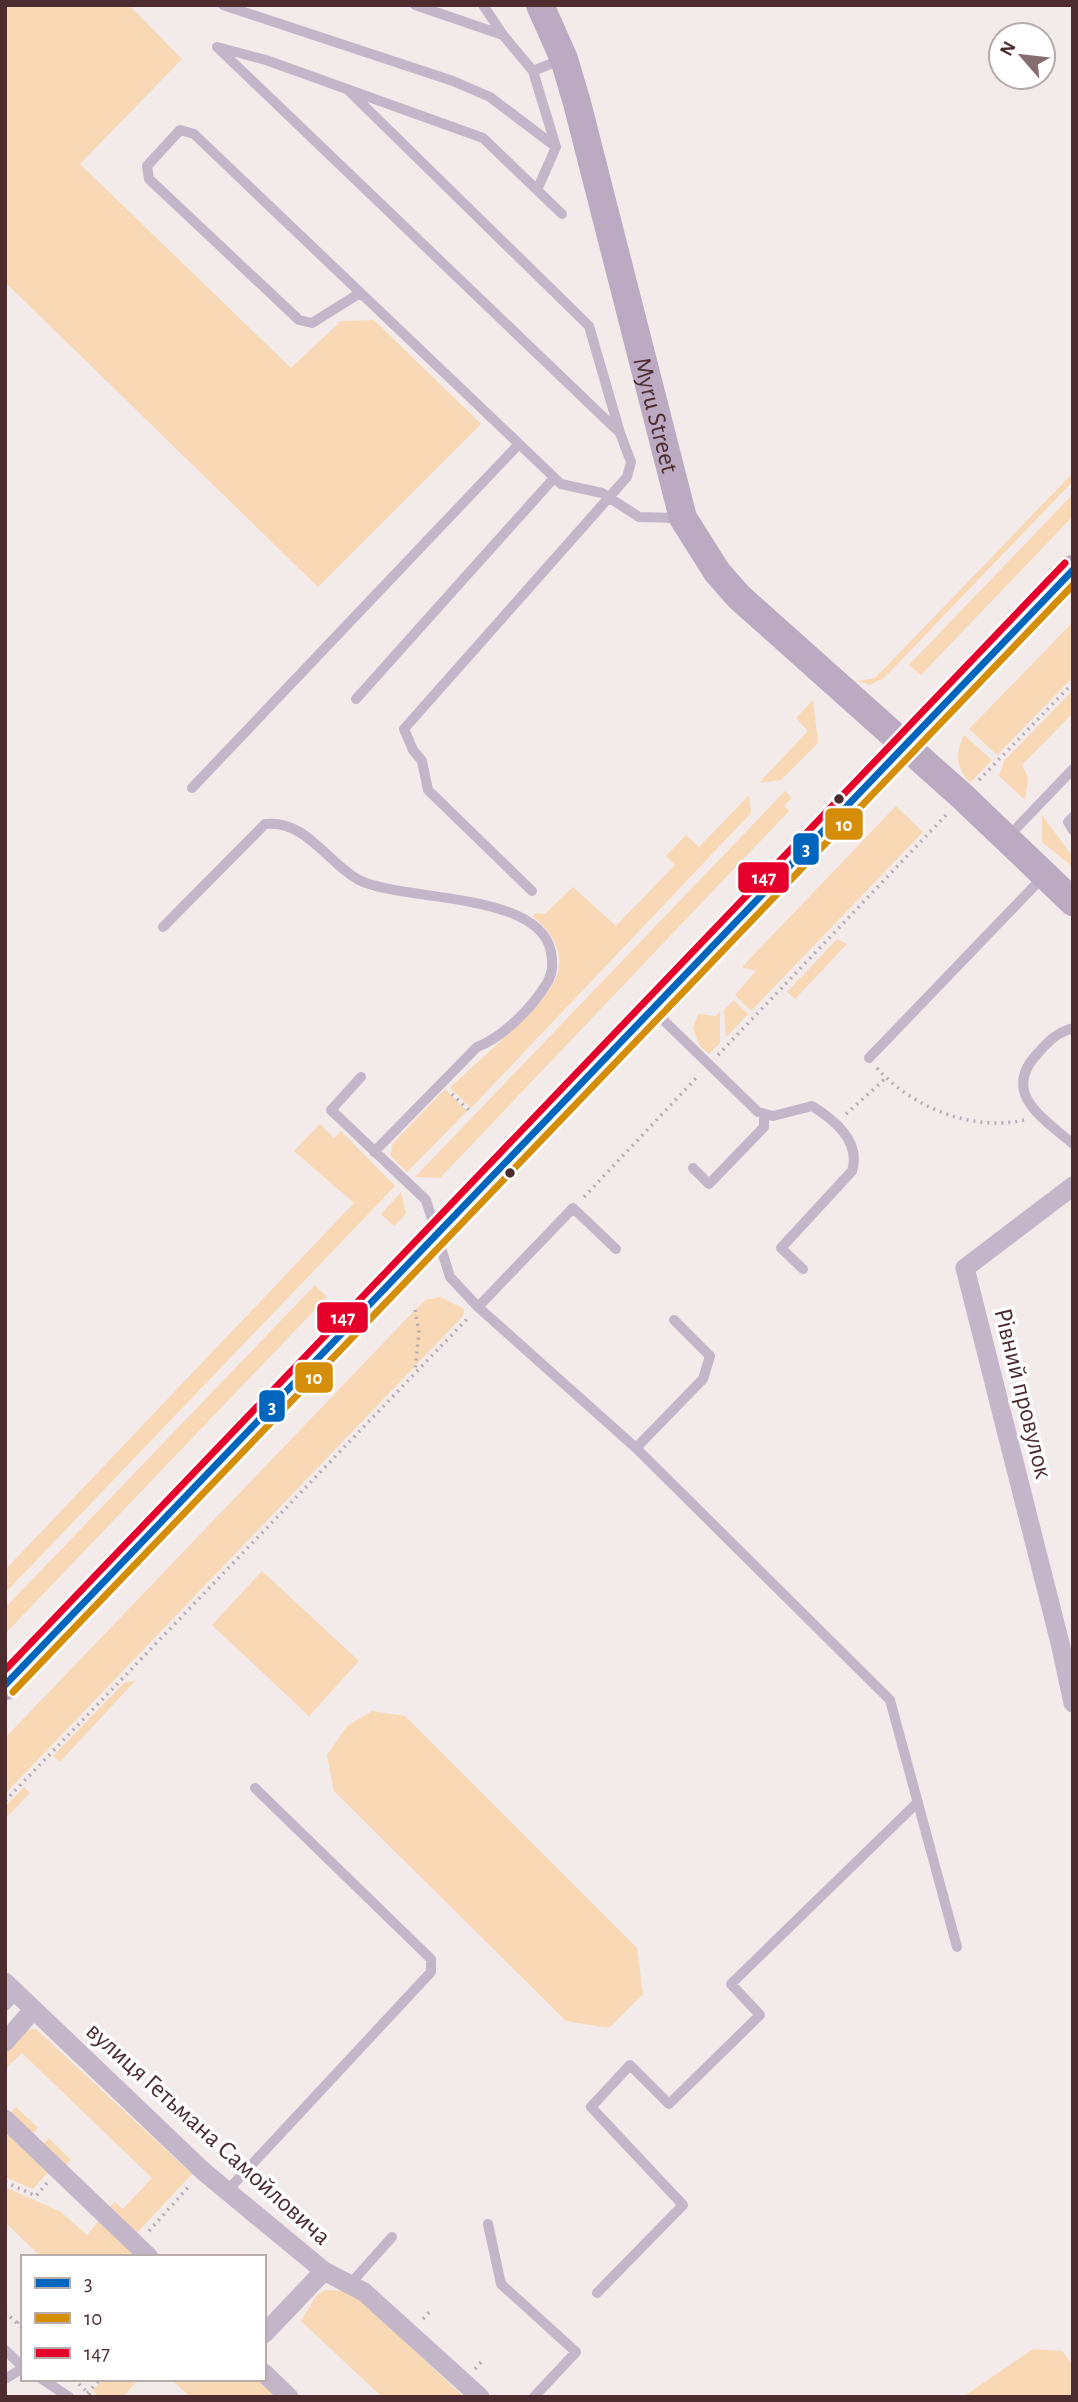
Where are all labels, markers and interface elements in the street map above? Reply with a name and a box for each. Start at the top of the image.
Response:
north arrow [987,21,1057,91]
text: N [997,38,1020,59]
street label: Myru Street [628,355,683,476]
unlabelled marker [832,792,846,806]
line badge: 10 [824,807,864,841]
text: 10 [836,816,852,835]
line badge: 3 [792,832,820,866]
text: 3 [802,840,810,859]
line badge: 147 [737,861,790,894]
text: 147 [752,869,776,888]
unlabelled marker [503,1166,517,1180]
line badge: 147 [316,1301,369,1334]
street label: Рівний провулок [989,1305,1057,1481]
text: 147 [331,1309,355,1328]
line badge: 10 [294,1361,334,1394]
text: 10 [306,1369,322,1388]
line badge: 3 [258,1389,286,1423]
text: 3 [268,1398,276,1417]
street label: вулиця Гетьмана Самойловича [81,2017,336,2250]
legend [21,2255,266,2381]
text: 3 [84,2273,93,2294]
text: 10 [84,2308,102,2329]
text: 147 [84,2343,110,2364]

